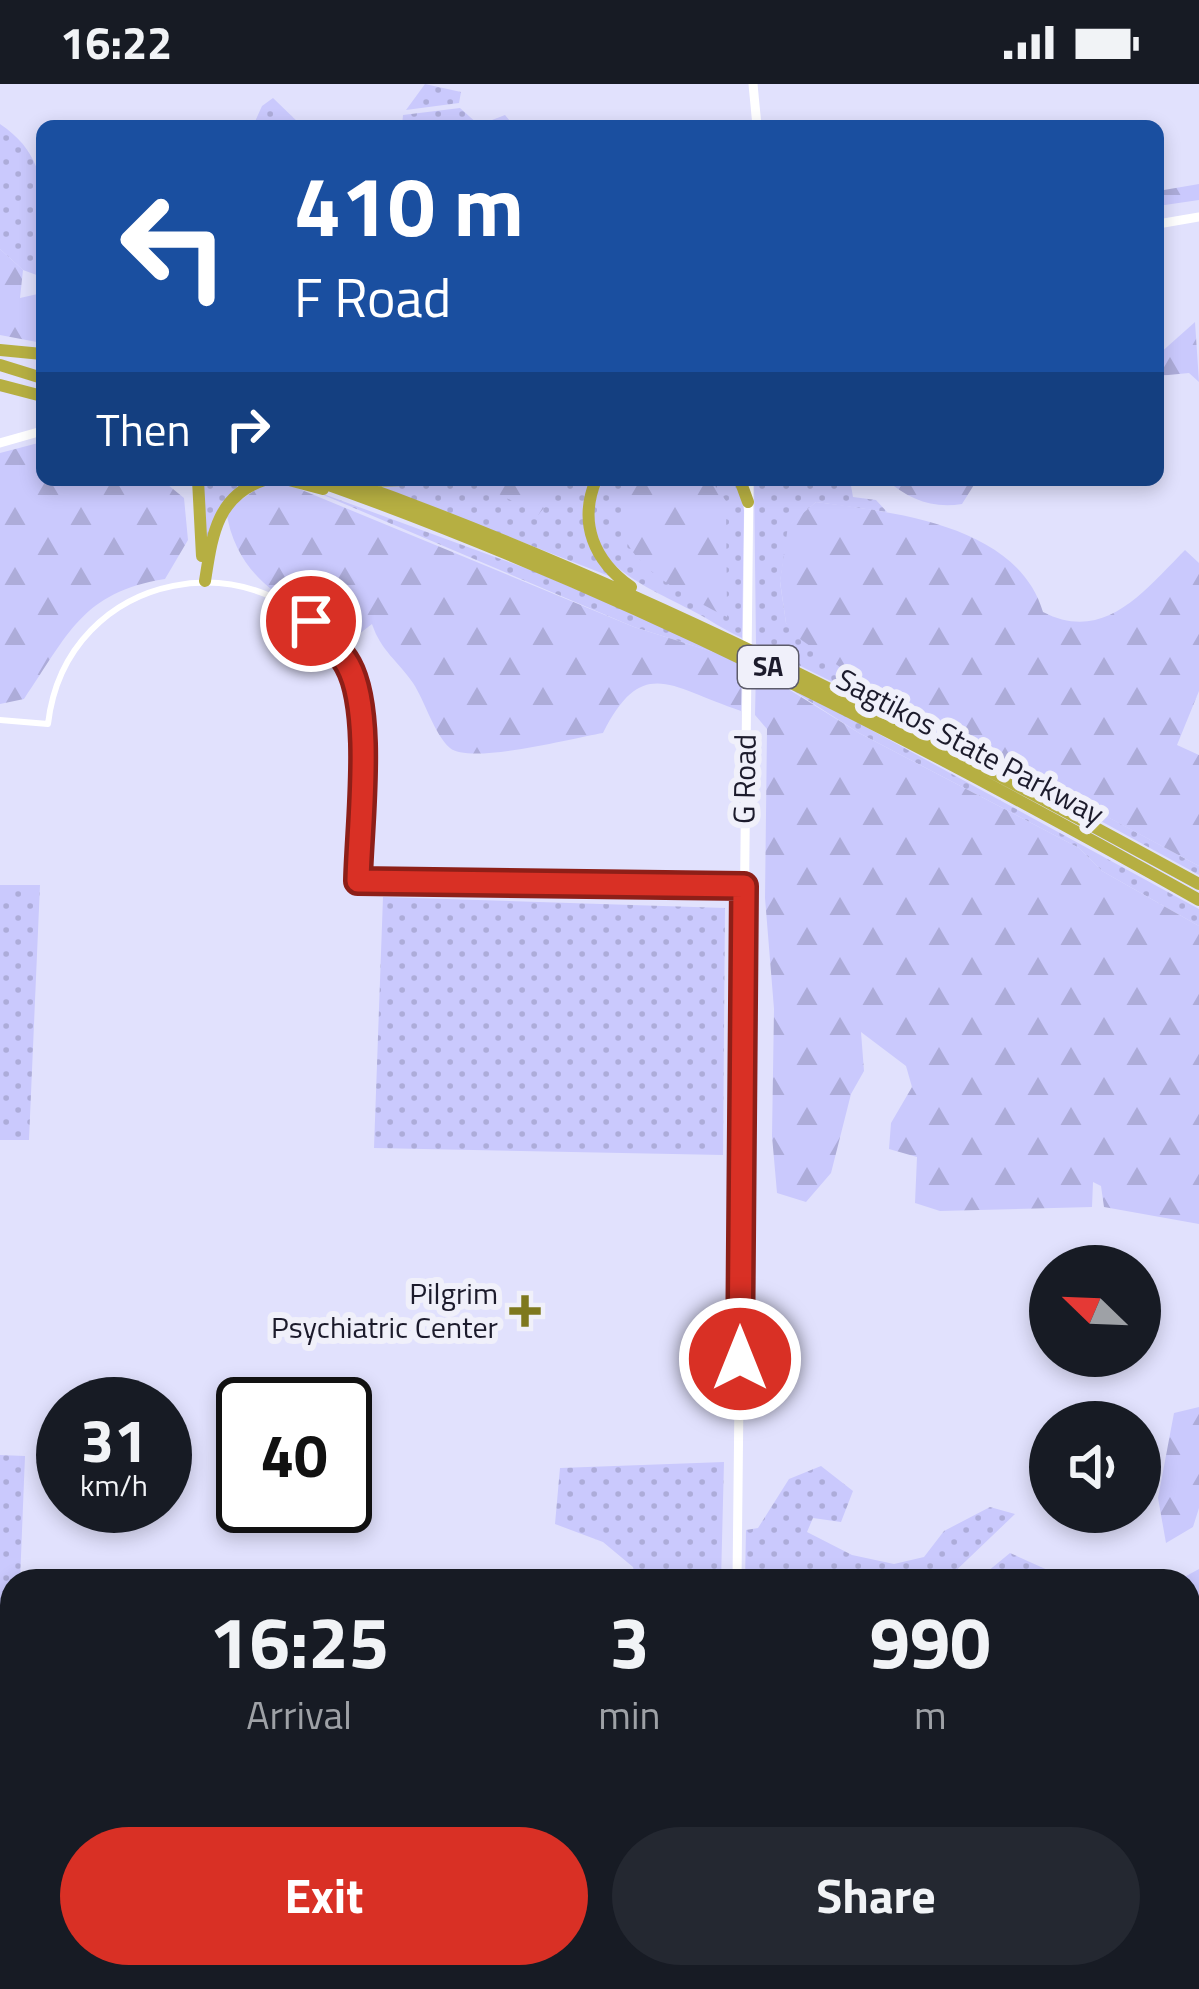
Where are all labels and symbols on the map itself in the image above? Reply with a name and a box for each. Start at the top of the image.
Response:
pin [260,570,362,672]
road number: SA [738,646,798,688]
street label: Sagtikos State Parkway [828,656,1113,836]
street label: G Road [720,734,768,824]
north arrow [1029,1245,1161,1377]
place label: Pilgrim Psychiatric Center [271,1270,498,1350]
marker: Pilgrim Psychiatric Center [509,1295,541,1327]
position arrow [677,1296,803,1422]
speed limit sign: 40 [216,1377,372,1533]

